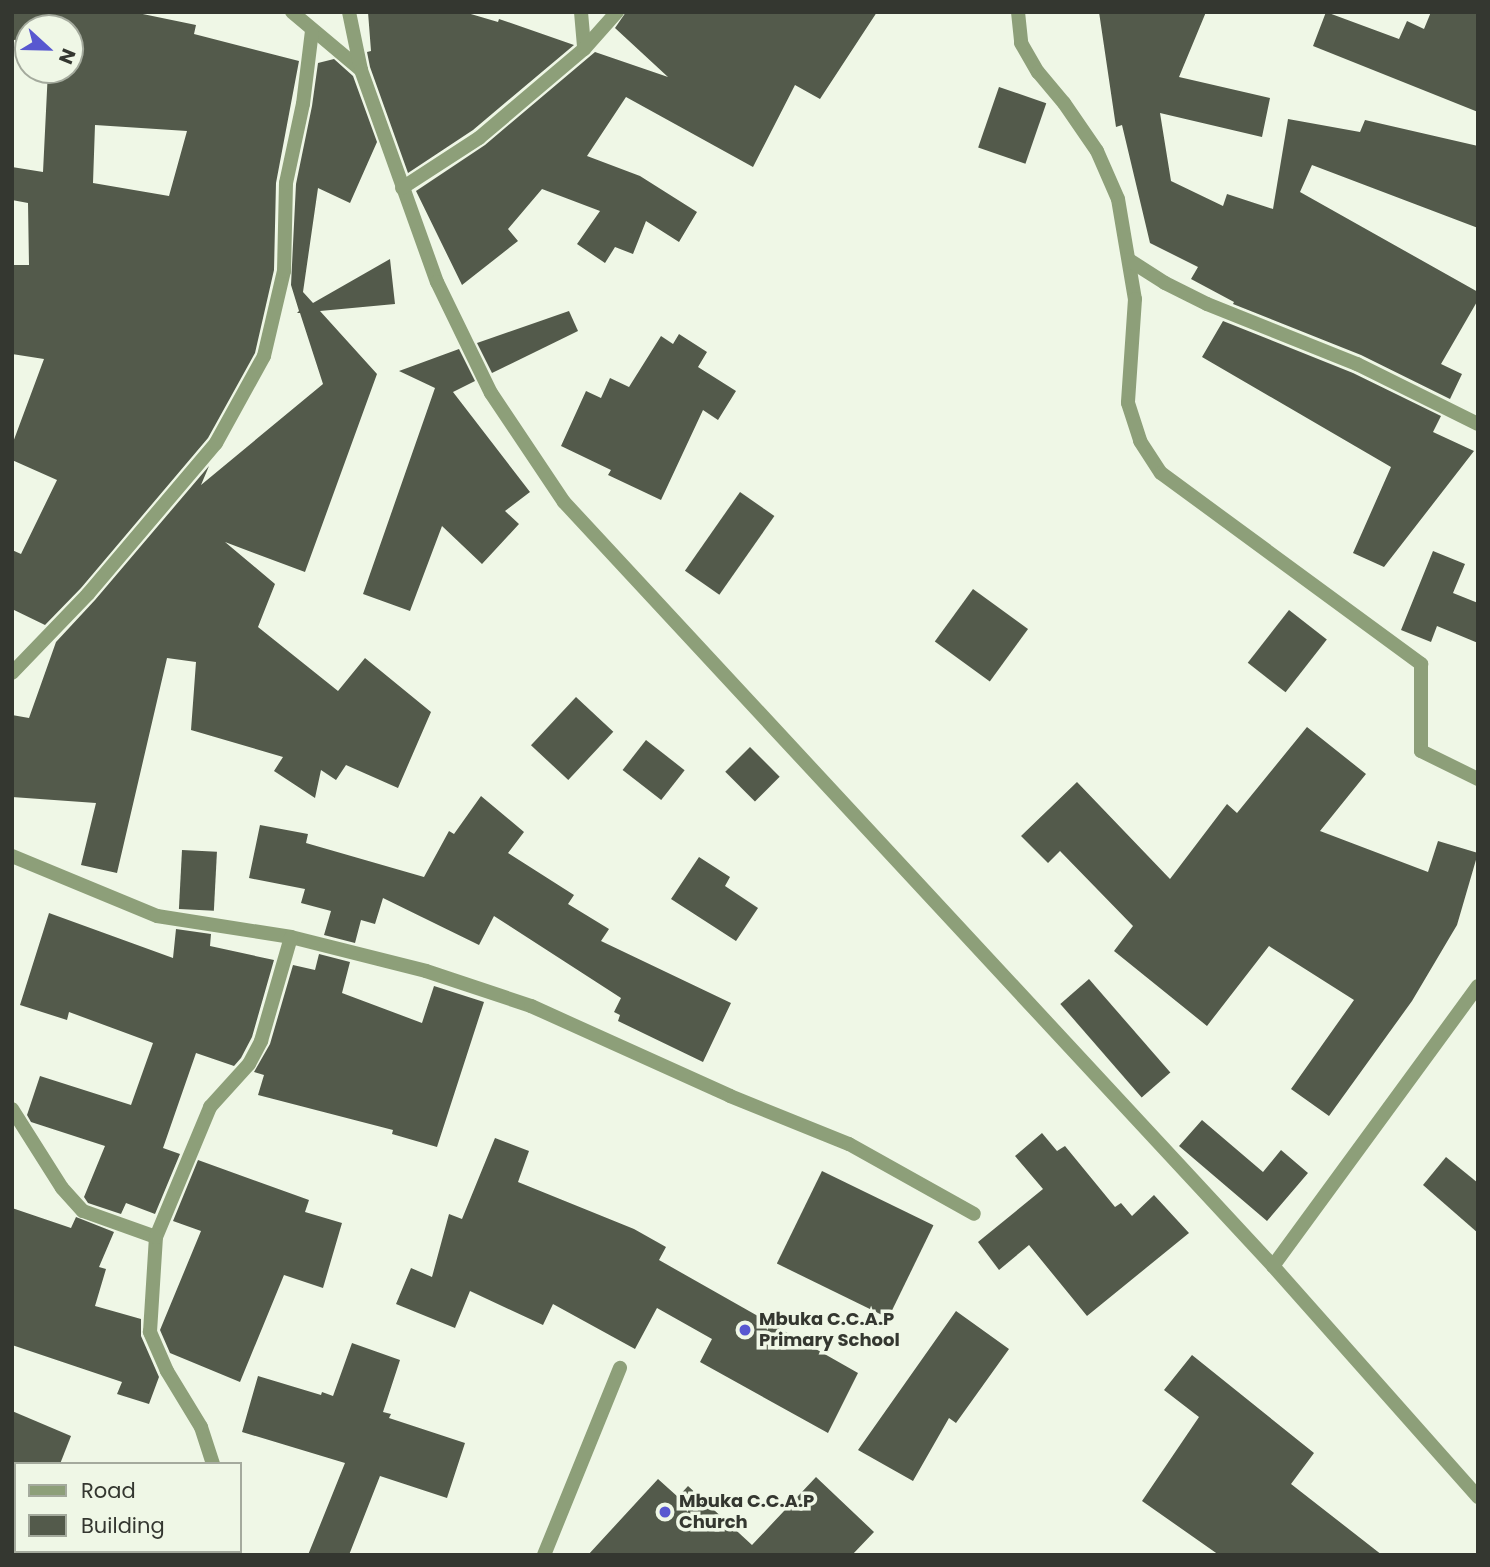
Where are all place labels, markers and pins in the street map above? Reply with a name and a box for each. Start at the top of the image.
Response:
place label: Mbuka C.C.A.P Primary School [759,1309,900,1352]
marker: Mbuka C.C.A.P Primary School [737,1322,753,1338]
place label: Mbuka C.C.A.P Church [679,1491,814,1534]
marker: Mbuka C.C.A.P Church [657,1504,673,1520]

